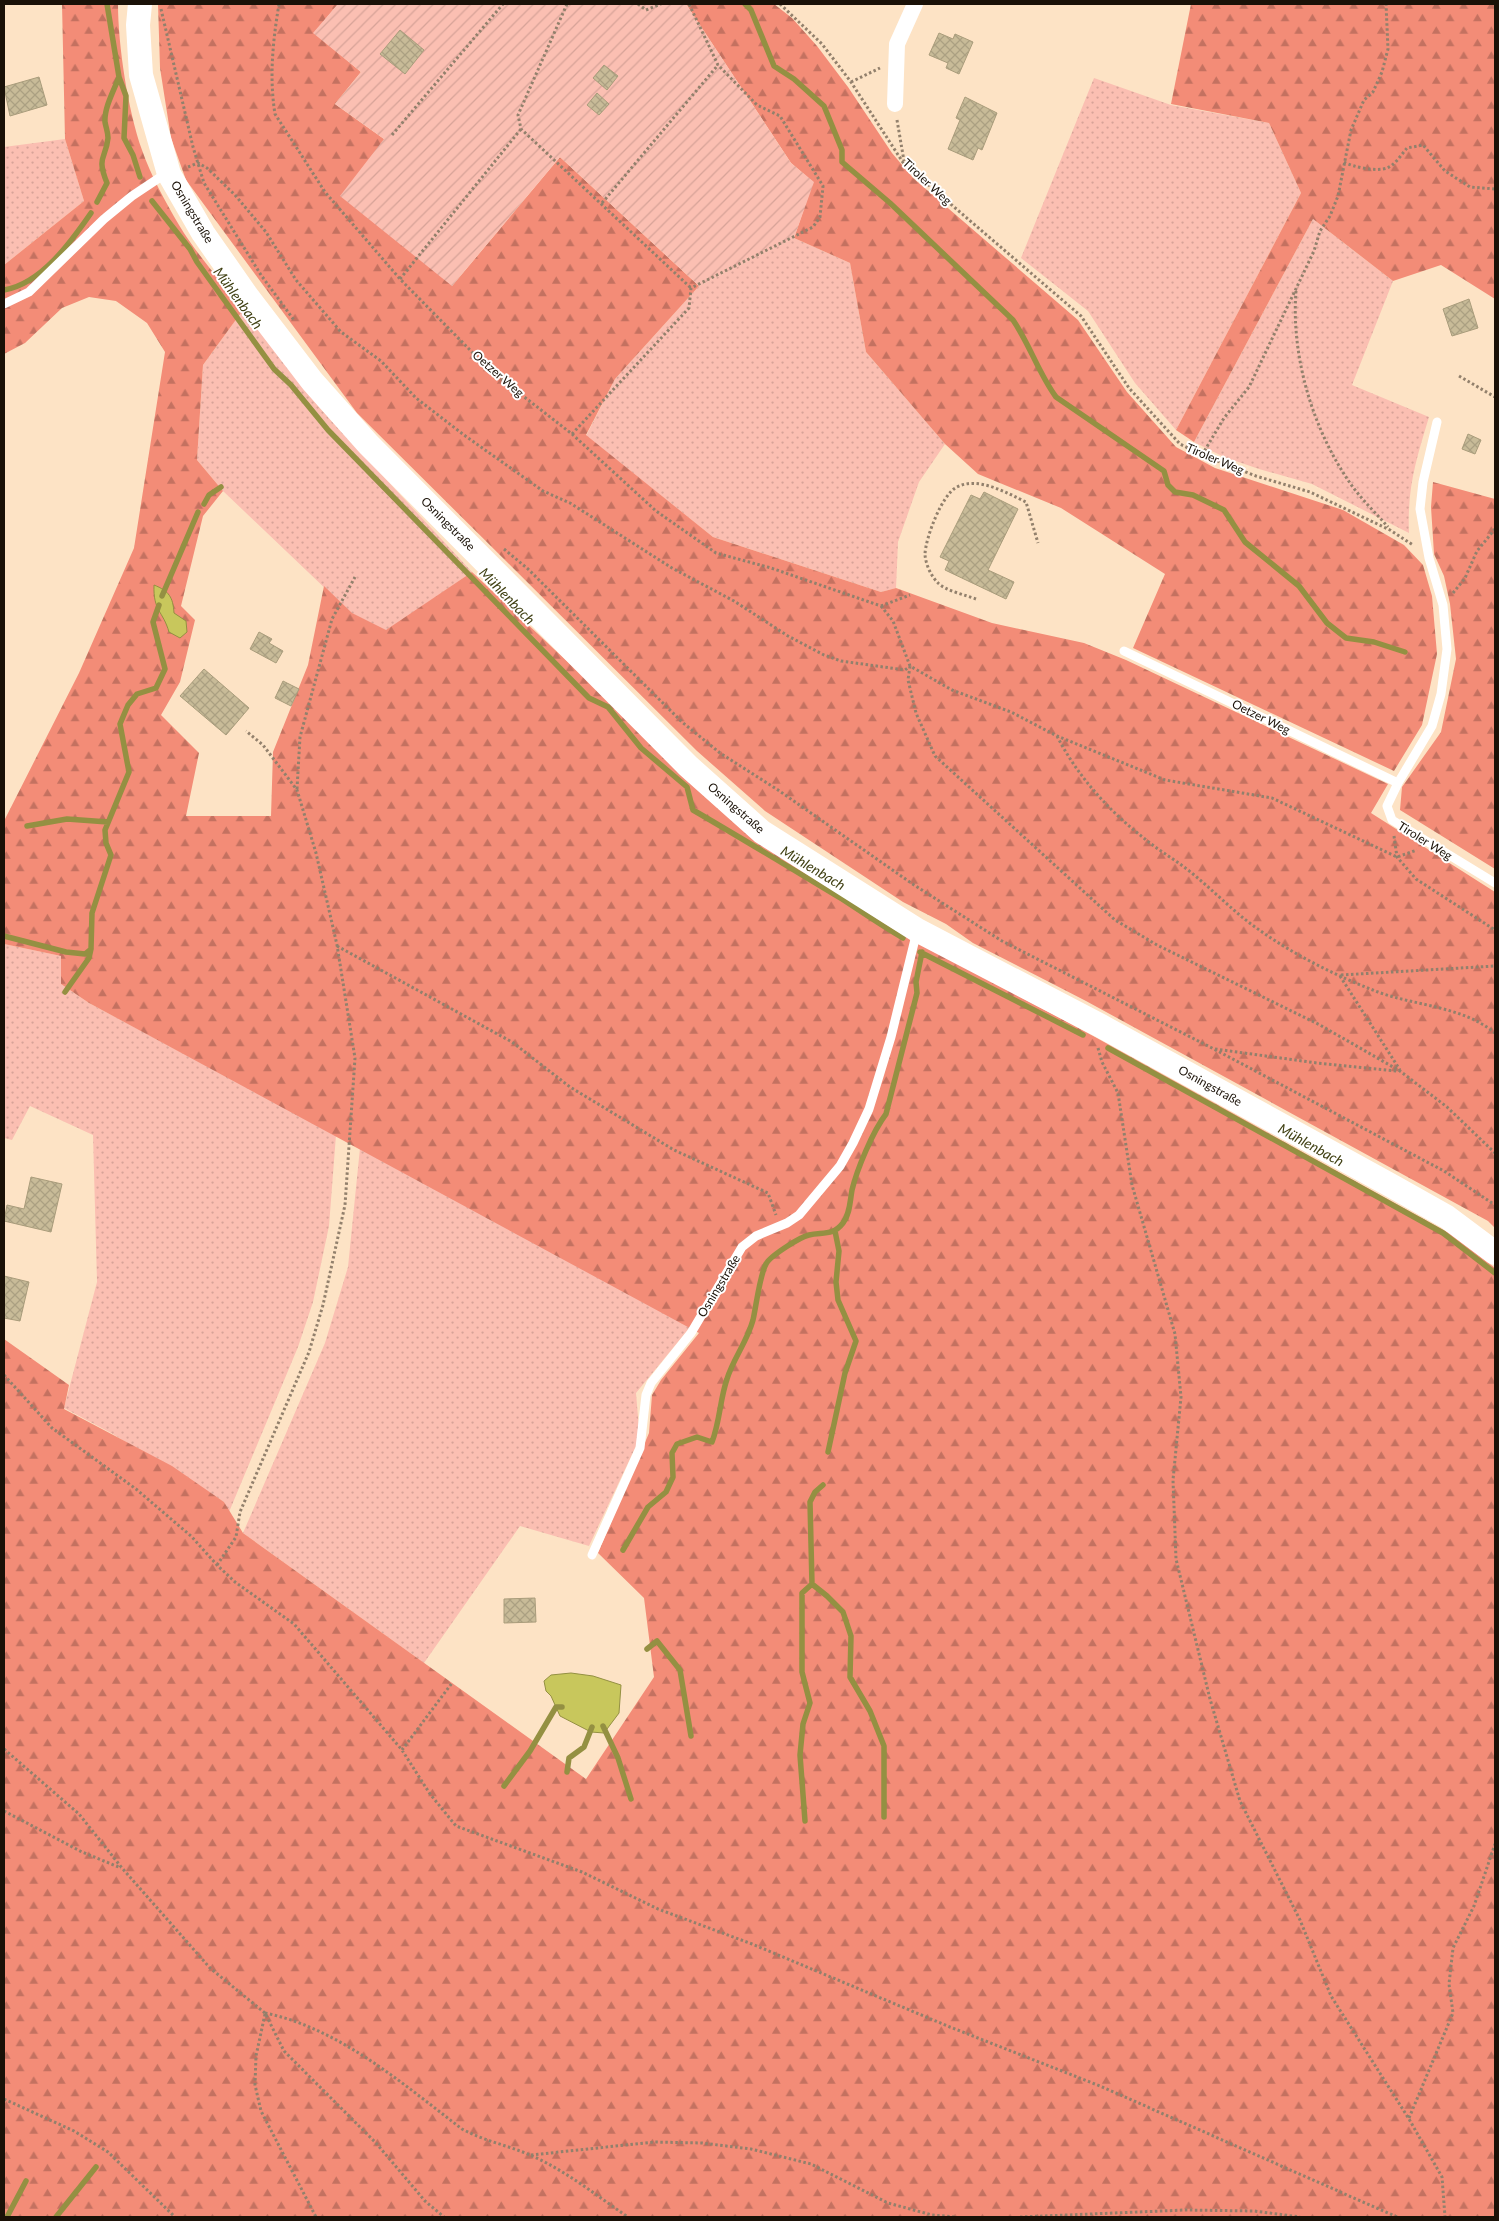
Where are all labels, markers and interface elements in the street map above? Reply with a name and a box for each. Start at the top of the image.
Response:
street label: Tiroler Weg [900,155,955,208]
street label: Osningstraße [168,178,217,246]
water label: Mühlenbach [210,263,267,332]
street label: Oetzer Weg [470,347,527,400]
street label: Tiroler Weg [1184,440,1246,477]
street label: Osningstraße [418,494,478,554]
water label: Mühlenbach [476,564,539,628]
street label: Oetzer Weg [1230,696,1293,737]
street label: Osningstraße [705,779,768,836]
street label: Tiroler Weg [1395,818,1455,863]
water label: Mühlenbach [778,842,849,893]
street label: Osningstraße [1176,1062,1245,1109]
water label: Mühlenbach [1275,1120,1347,1170]
street label: Osningstraße [694,1252,743,1320]

